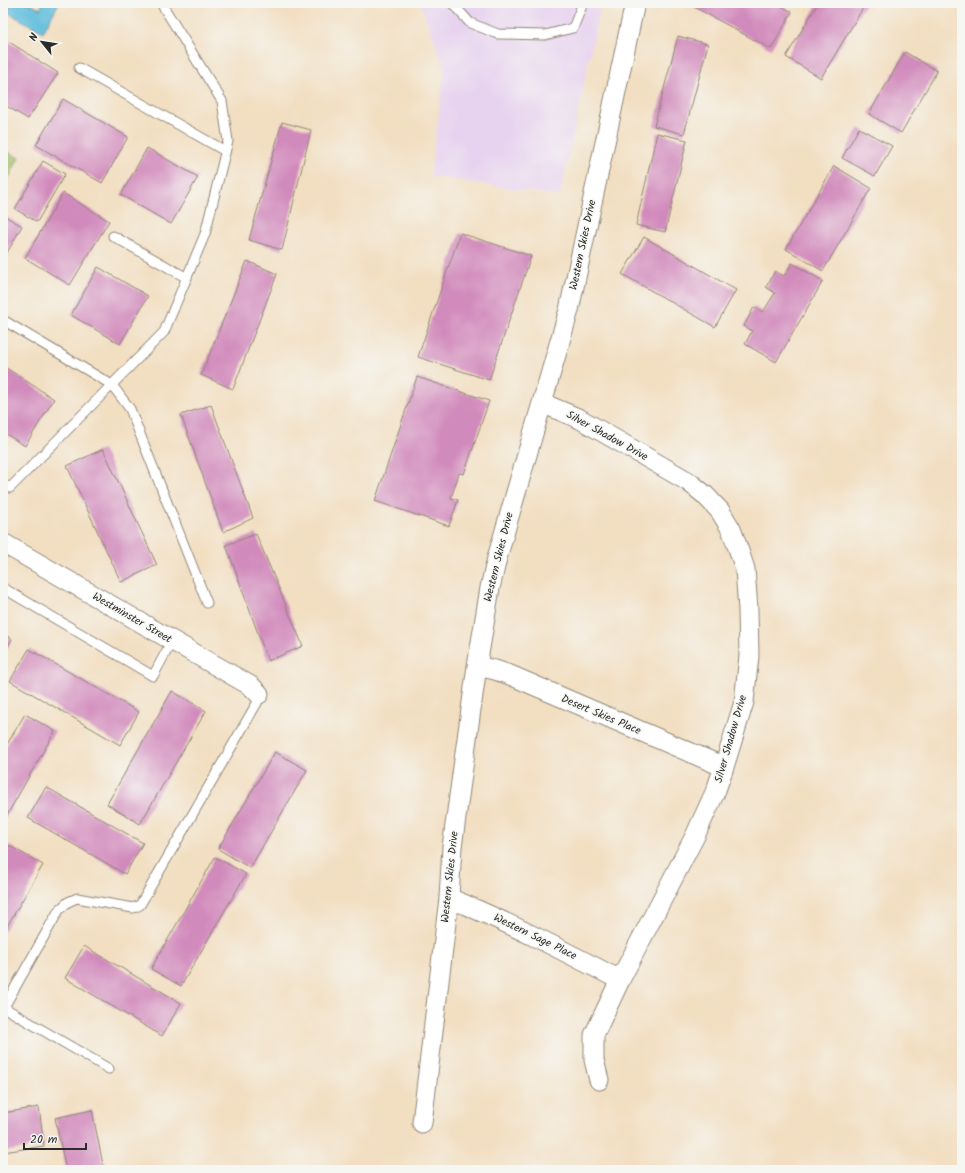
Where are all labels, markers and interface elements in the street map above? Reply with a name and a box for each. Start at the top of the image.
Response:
north arrow [22,22,62,62]
text: N [25,30,44,45]
street label: Western Skies Drive [565,198,601,292]
street label: Silver Shadow Drive [563,406,651,466]
street label: Western Skies Drive [479,510,519,604]
street label: Westminster Street [89,588,176,649]
street label: Desert Skies Place [558,690,644,740]
street label: Silver Shadow Drive [710,693,752,785]
street label: Western Skies Drive [436,830,464,924]
street label: Western Sage Place [490,909,580,965]
scale bar [24,1125,86,1151]
text: 20 m [30,1130,58,1149]

